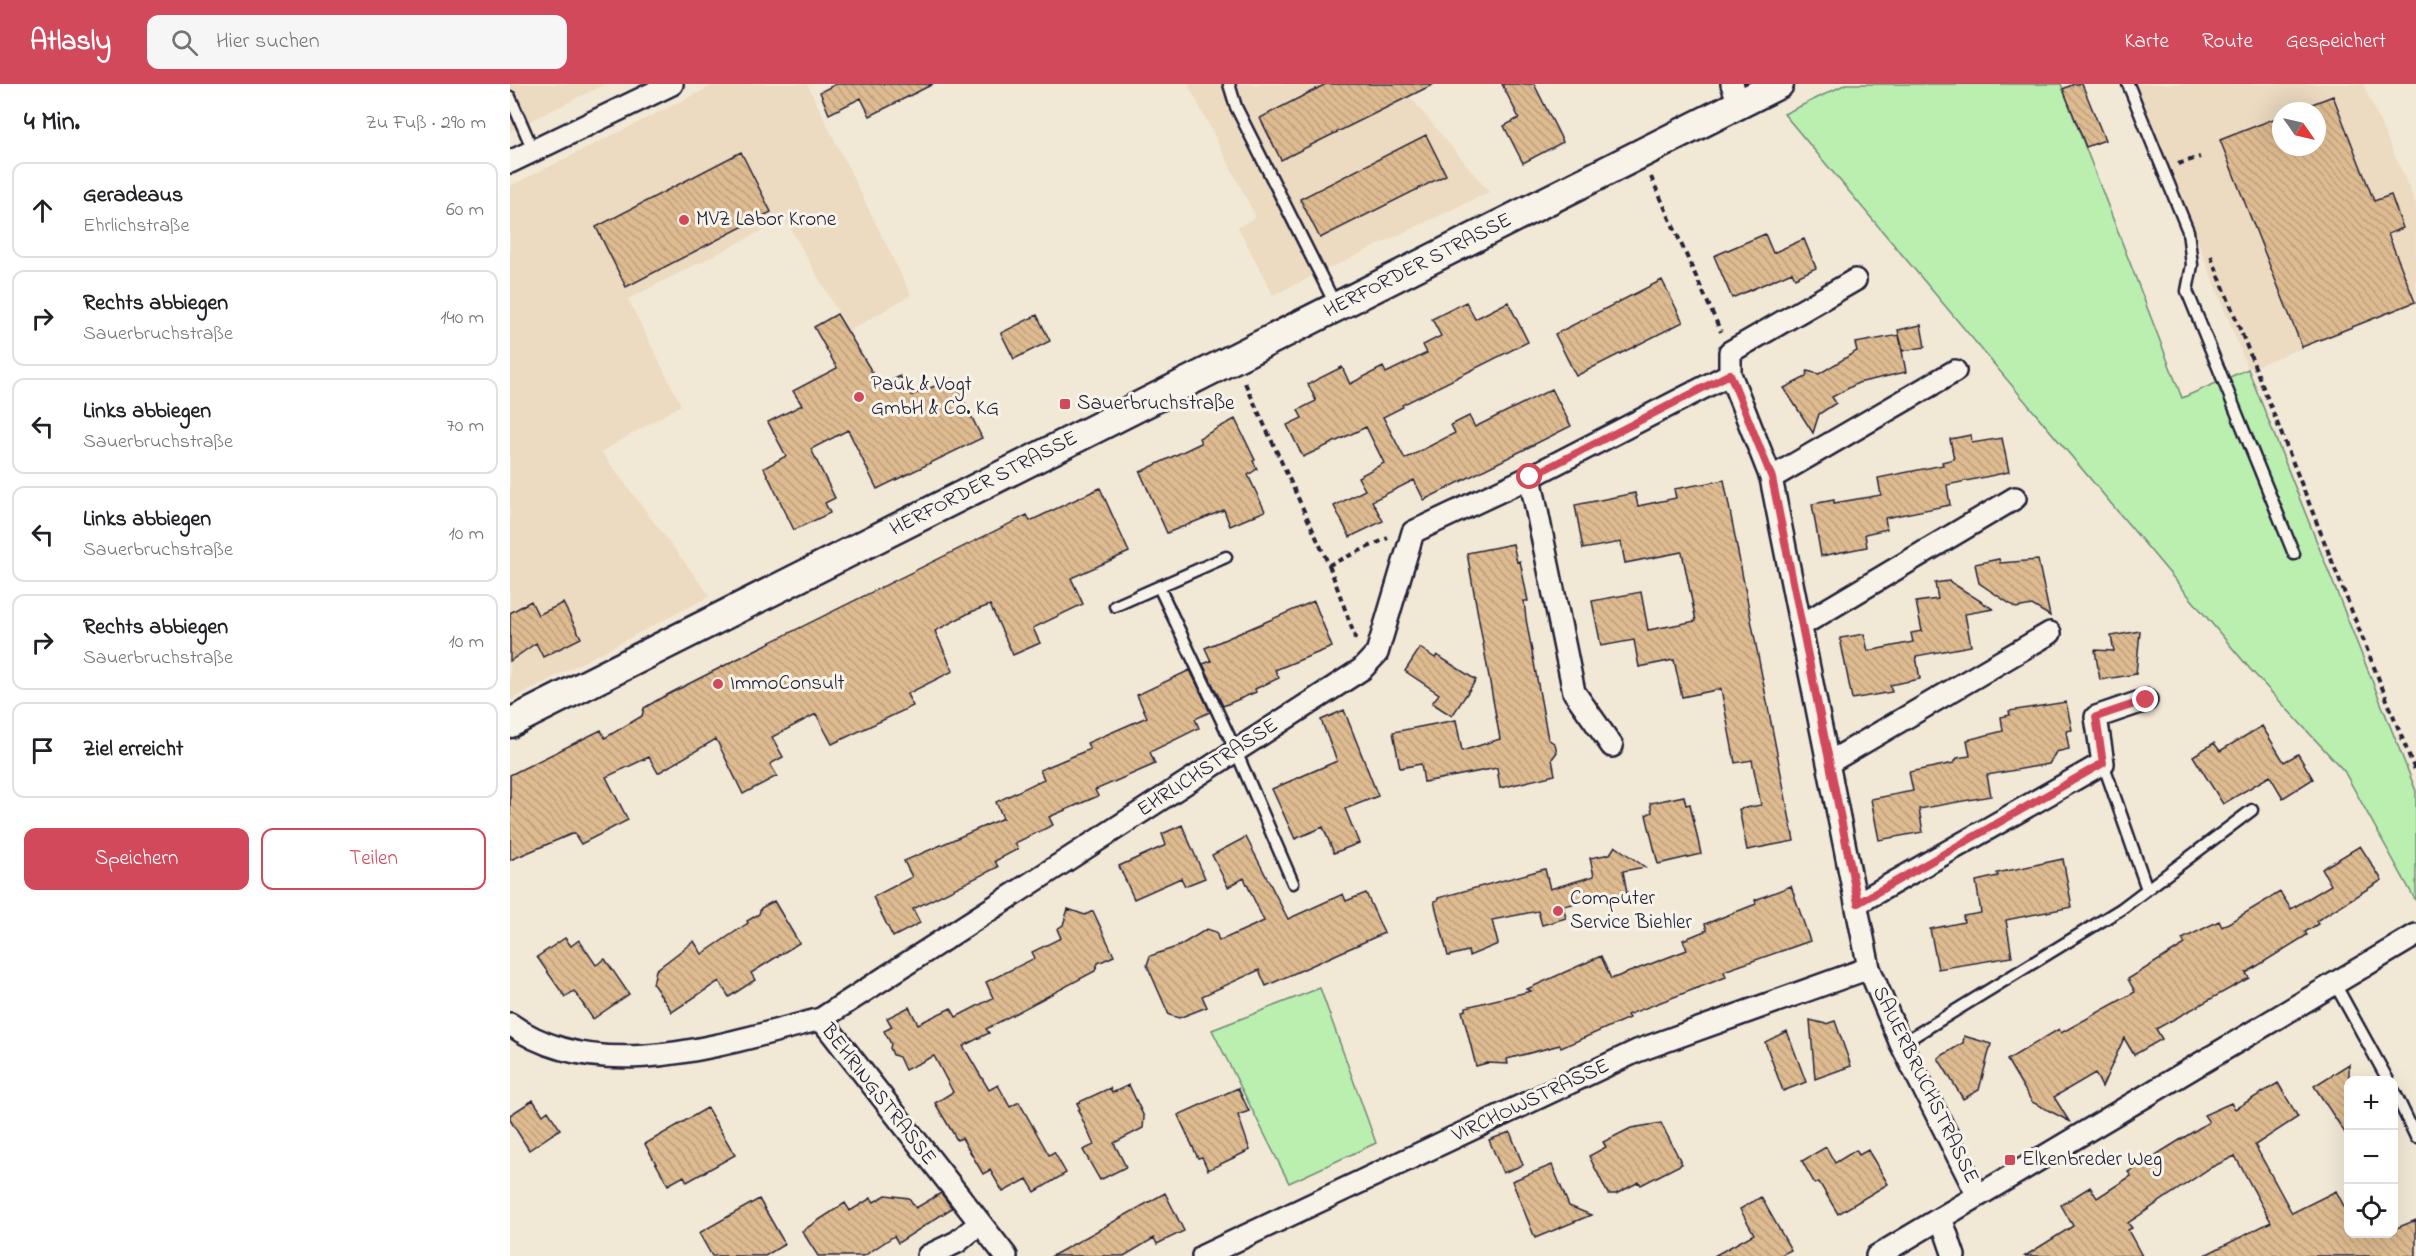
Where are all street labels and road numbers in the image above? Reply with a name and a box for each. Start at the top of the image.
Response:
street label: HERFORDER STRASSE [1319,206,1517,326]
street label: HERFORDER STRASSE [885,424,1083,544]
street label: EHRLICHSTRASSE [1132,711,1284,825]
street label: SAUERBRUCHSTRASSE [1864,981,1986,1189]
street label: BEHRINGSTRASSE [812,1017,943,1172]
street label: VIRCHOWSTRASSE [1447,1051,1614,1151]

